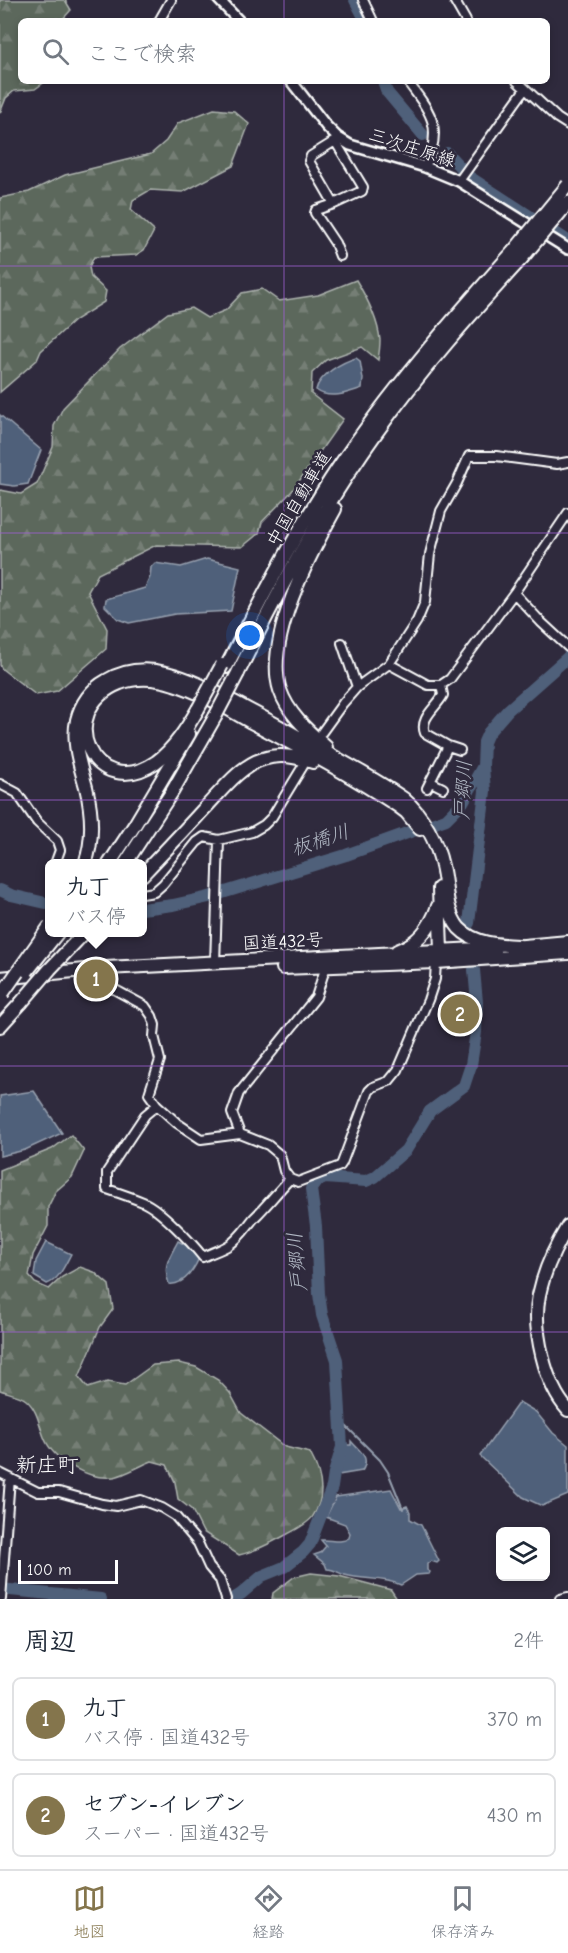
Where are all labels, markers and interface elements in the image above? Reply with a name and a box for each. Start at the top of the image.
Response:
search box [18,18,550,84]
icon: search [39,35,72,68]
text: ここで検索 [87,41,197,67]
street label: 三次庄原線 [366,124,458,172]
street label: 中国自動車道 [262,447,336,551]
your location [235,621,264,650]
water label: 戸郷川 [450,759,476,821]
water label: 板橋川 [288,820,352,860]
popup [45,859,147,937]
text: 九丁 [66,874,110,900]
text: バス停 [66,905,126,928]
street label: 国道432号 [242,929,324,955]
pin: 1 [76,956,116,1002]
pin: 2 [440,992,480,1036]
water label: 戸郷川 [283,1231,311,1293]
district label: 新庄町 [16,1453,79,1477]
map controls [496,1527,550,1581]
button: layers [496,1527,550,1581]
scale bar [18,1557,118,1584]
text: 100 m [27,1561,71,1579]
text: 周辺 [24,1627,76,1657]
text: 2件 [514,1629,544,1652]
text: 九丁 [83,1695,127,1721]
text: 1 [42,1708,49,1731]
text: 370 m [487,1708,542,1731]
text: バス停 · 国道432号 [83,1726,250,1749]
text: セブン-イレブン [83,1791,246,1817]
text: 2 [41,1804,50,1827]
text: 430 m [487,1804,542,1827]
text: スーパー · 国道432号 [83,1822,269,1845]
tab: 地図 [73,1882,106,1942]
tab: 経路 [252,1882,285,1942]
tab: 保存済み [431,1882,495,1942]

